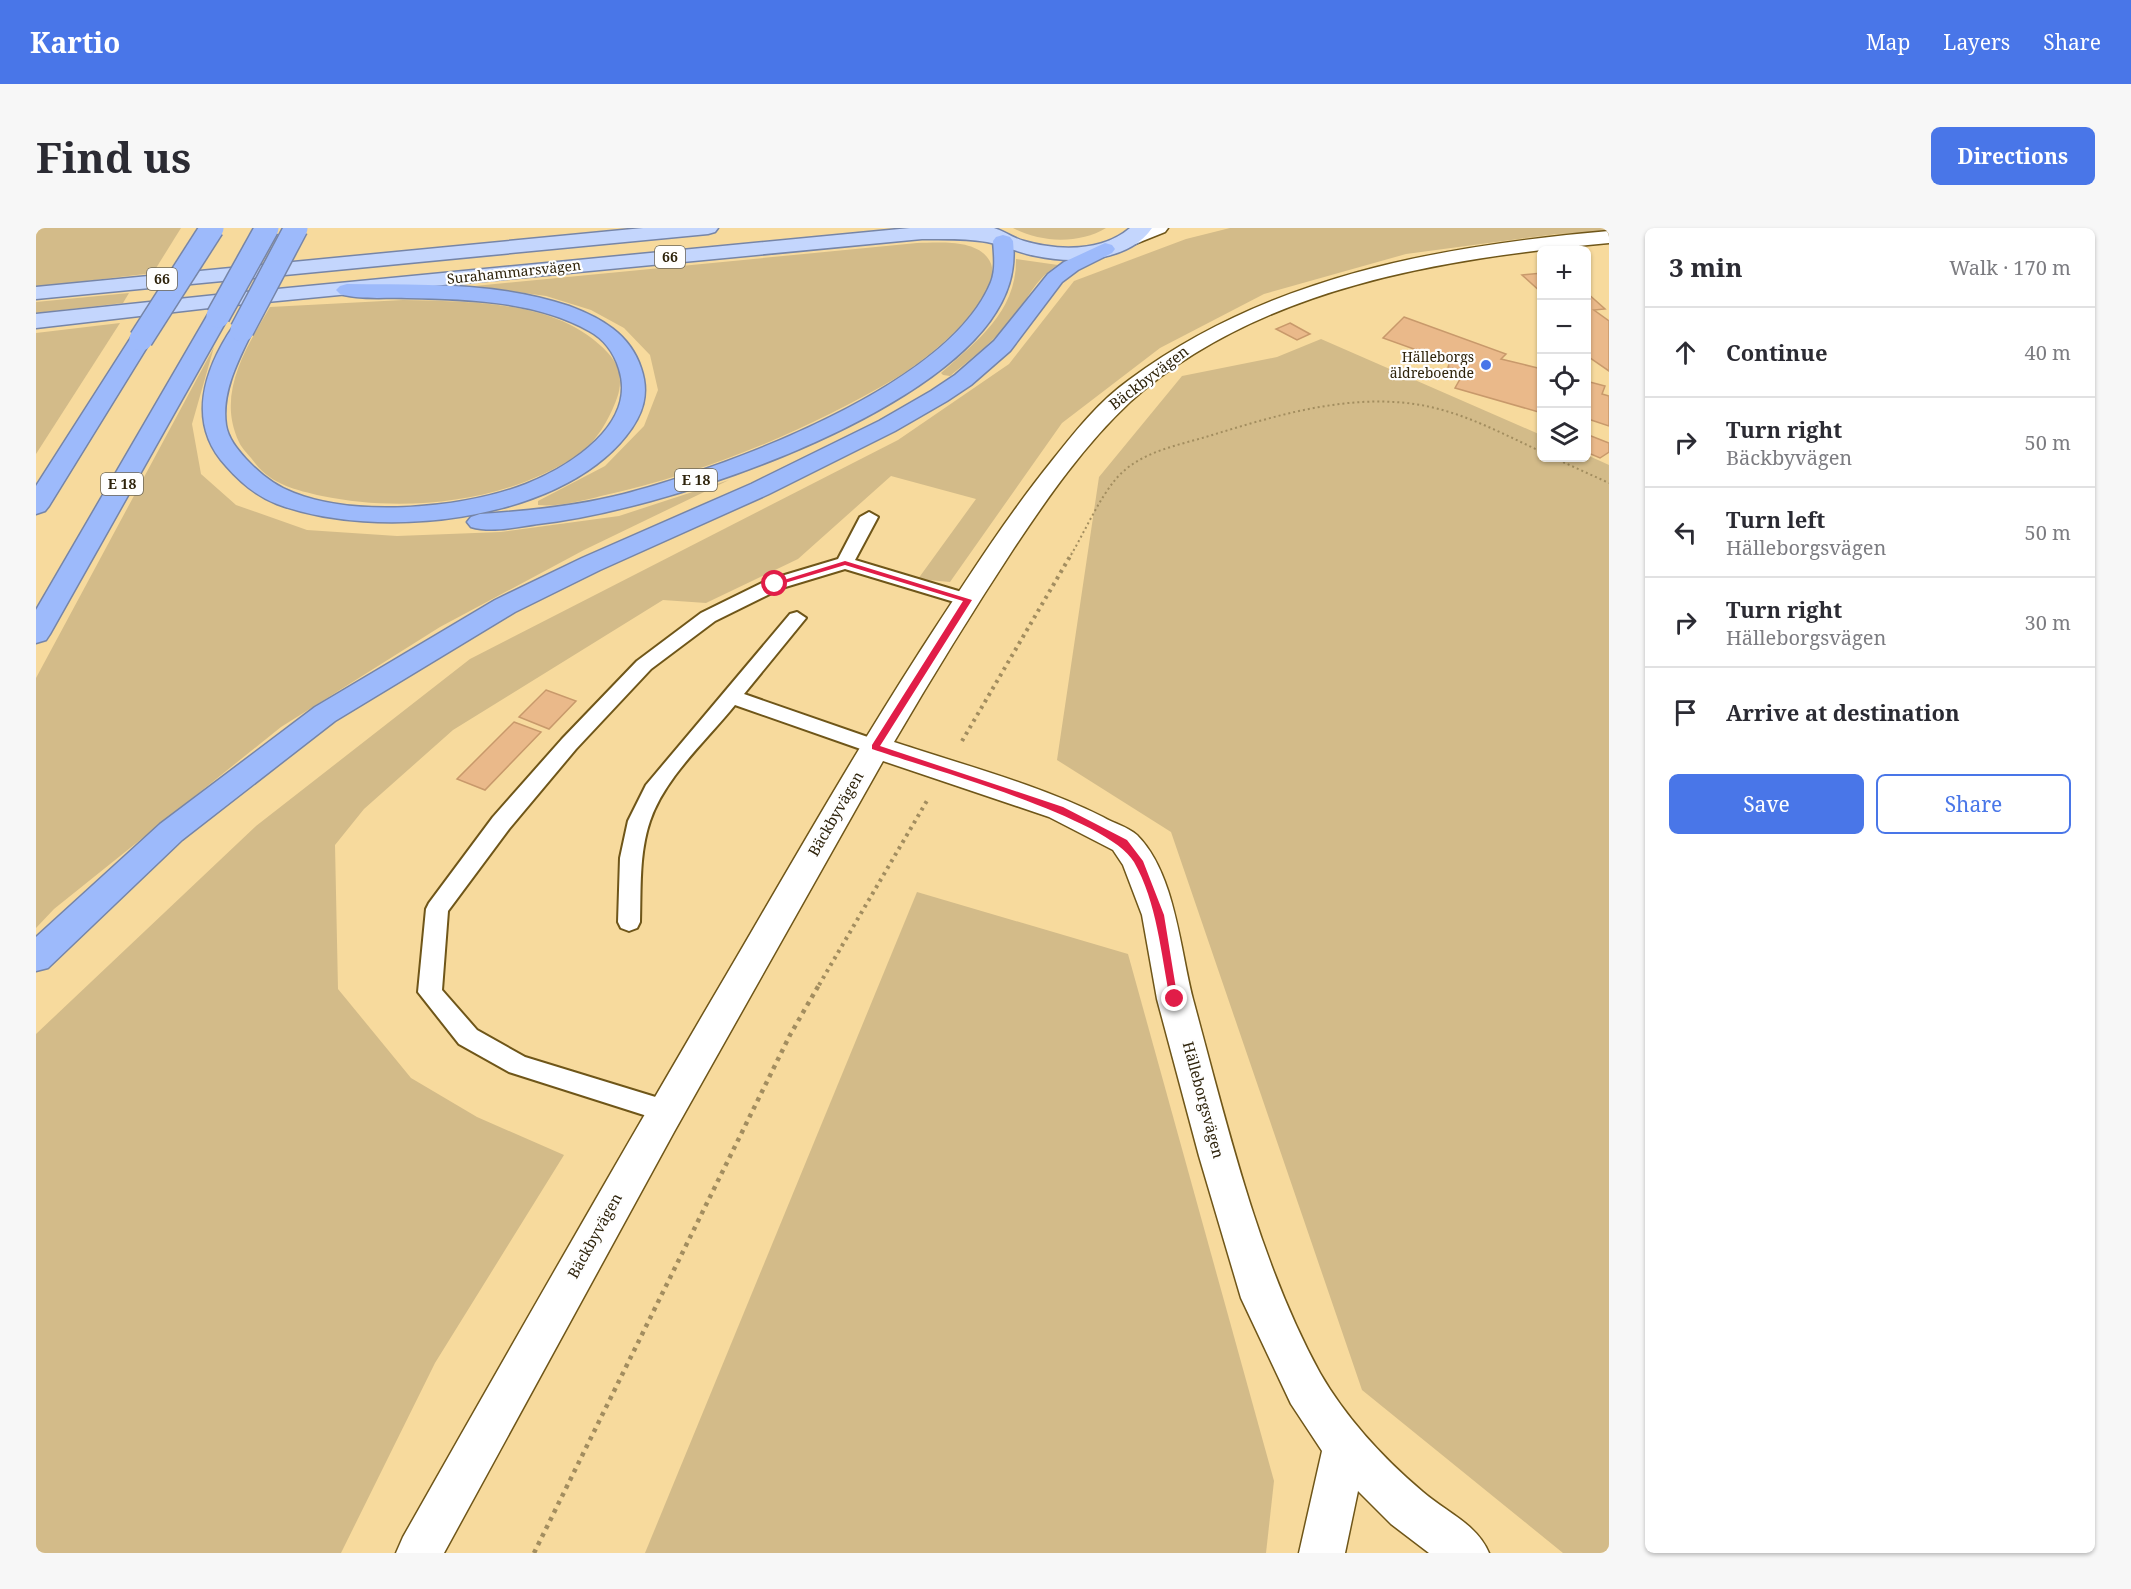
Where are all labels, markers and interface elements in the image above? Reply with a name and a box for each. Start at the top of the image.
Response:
text: Kartio [30,23,120,61]
text: Map [1866,28,1910,56]
text: Layers [1943,28,2010,56]
text: Share [2043,28,2101,56]
button: Directions [1931,127,2095,185]
text: Find us [36,128,191,185]
road number: 66 [655,246,685,268]
map controls [1537,246,1591,462]
button: + [1537,246,1591,300]
text: 3 min [1669,249,1743,285]
text: Walk · 170 m [1949,254,2071,281]
street label: Surahammarsvägen [446,255,582,288]
road number: 66 [147,268,177,290]
button: − [1537,300,1591,354]
icon: ahead [1669,336,1702,369]
text: Continue [1726,337,1828,367]
text: 40 m [2025,339,2071,366]
street label: Bäckbyvägen [1105,341,1192,414]
place label: Hälleborgs äldreboende [1390,347,1474,382]
button: locate [1537,354,1591,408]
marker: Hälleborgs äldreboende [1479,358,1493,372]
button: layers [1537,408,1591,462]
text: Turn right [1726,414,1842,444]
icon: right [1669,426,1702,459]
text: 50 m [2025,429,2071,456]
text: Bäckbyvägen [1726,444,1852,471]
road number: E 18 [675,469,717,491]
road number: E 18 [101,473,143,495]
text: Turn left [1726,504,1825,534]
icon: left [1669,516,1702,549]
text: 50 m [2025,519,2071,546]
text: Hälleborgsvägen [1726,534,1886,561]
route start [761,570,787,596]
text: Turn right [1726,594,1842,624]
icon: right [1669,606,1702,639]
text: 30 m [2025,609,2071,636]
text: Hälleborgsvägen [1726,624,1886,651]
icon: arrive [1669,696,1702,729]
text: Arrive at destination [1726,697,1960,727]
street label: Bäckbyvägen [803,767,868,860]
button: Save [1669,774,1864,834]
button: Share [1876,774,2071,834]
route end [1161,985,1187,1011]
street label: Hälleborgsvägen [1179,1039,1229,1161]
street label: Bäckbyvägen [562,1189,626,1282]

